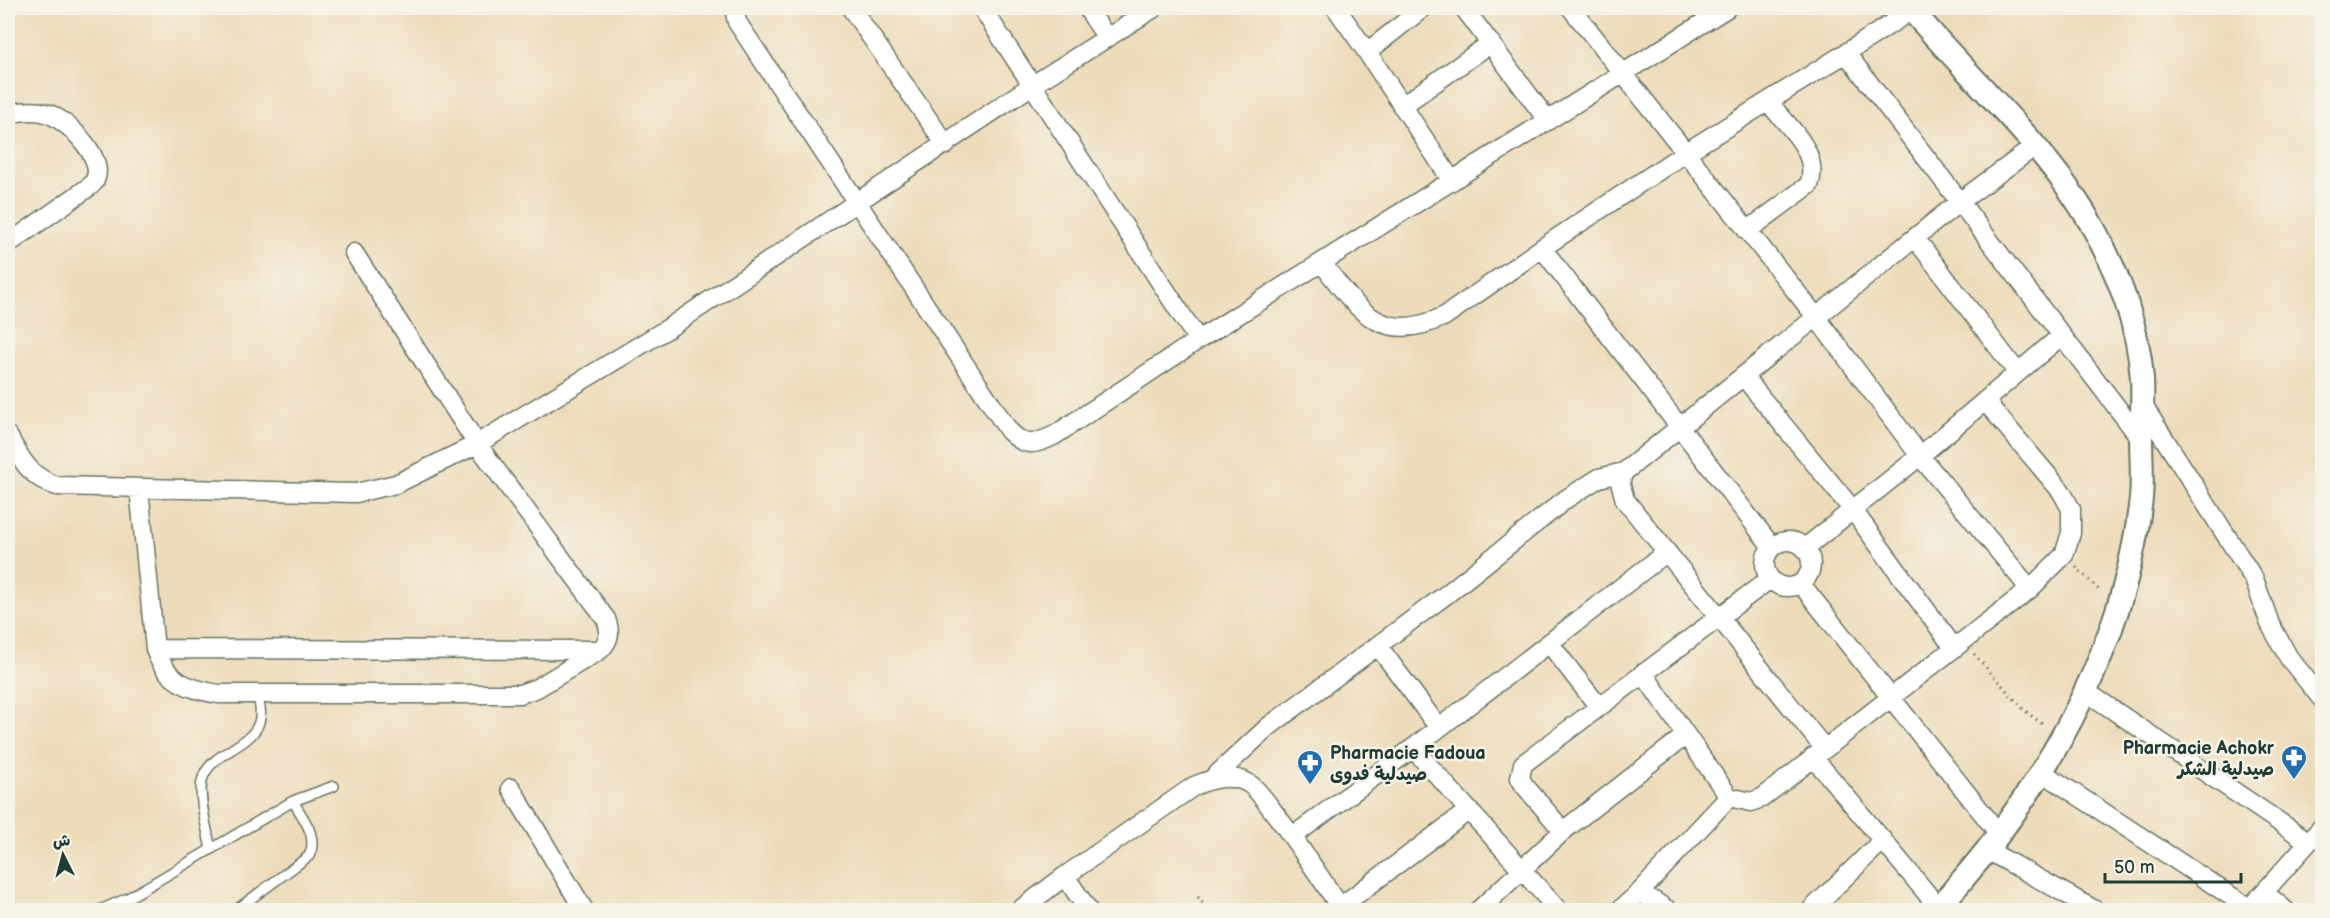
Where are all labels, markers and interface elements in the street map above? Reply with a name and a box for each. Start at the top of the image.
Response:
place label: Pharmacie Achokr صيدلية الشكر [2123,738,2275,780]
place label: Pharmacie Fadoua صيدلية فدوى [1330,743,1486,785]
pharmacy icon: Pharmacie Achokr صيدلية الشكر [2279,743,2309,781]
pharmacy icon: Pharmacie Fadoua صيدلية فدوى [1295,748,1325,786]
north arrow [33,825,93,885]
text: ش [52,831,71,852]
scale bar [2105,846,2242,884]
text: 50 m [2114,857,2155,878]

